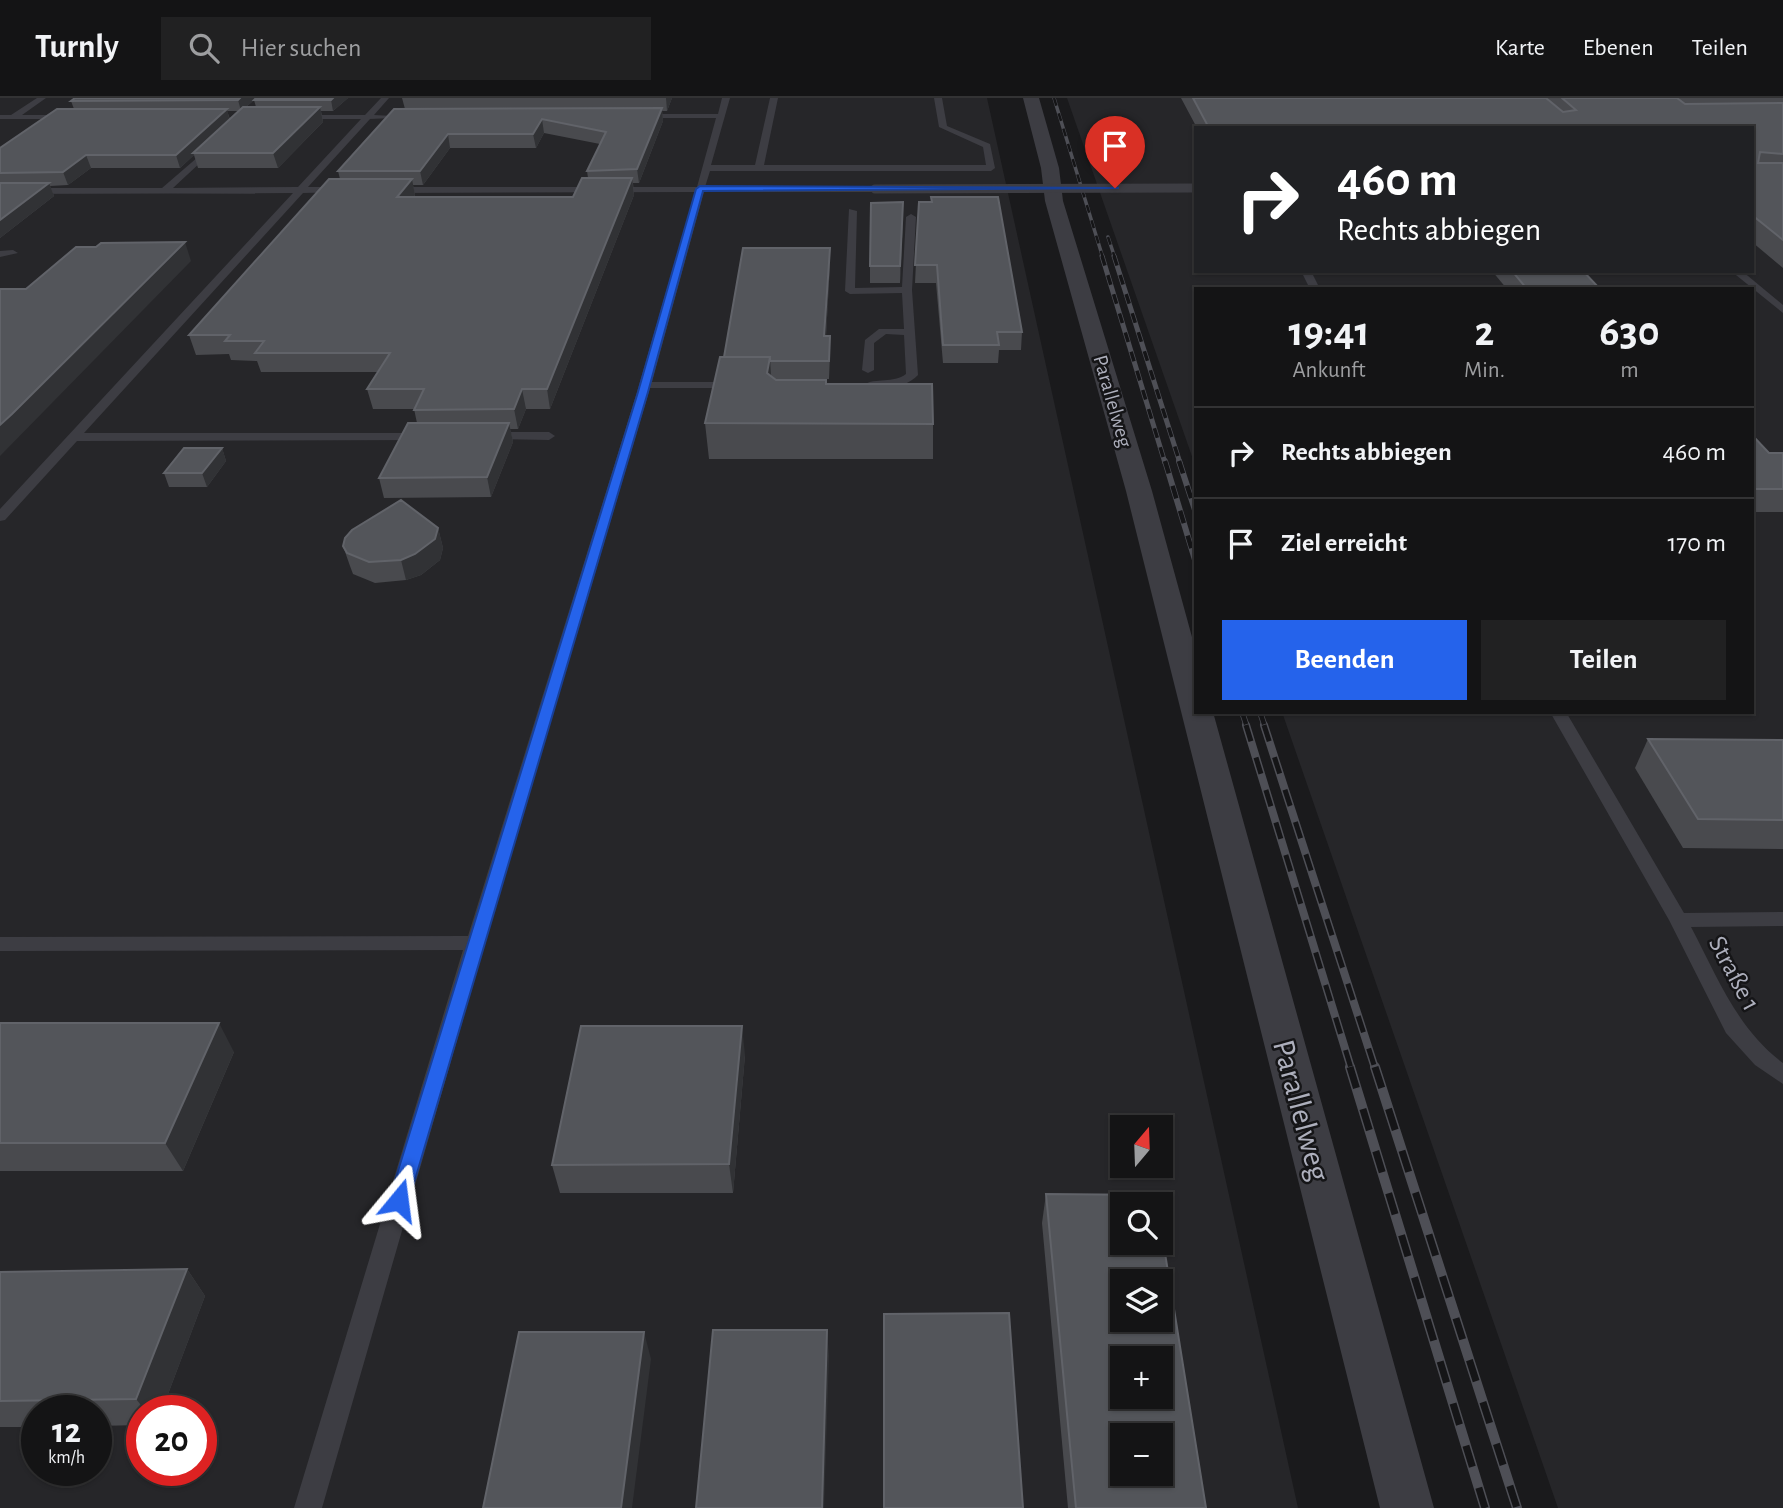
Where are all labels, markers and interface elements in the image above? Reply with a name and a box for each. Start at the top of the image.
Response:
search box [161,17,651,80]
icon: search [185,29,223,67]
text: Turnly [35,31,119,64]
text: Hier suchen [241,35,361,61]
text: Karte [1495,36,1545,60]
text: Ebenen [1583,36,1654,60]
text: Teilen [1692,36,1748,60]
pin [1085,116,1145,188]
icon: arrive [1096,127,1134,165]
icon: right [1222,154,1313,245]
text: 460 m [1337,156,1458,205]
text: Rechts abbiegen [1337,214,1541,246]
text: 19:41 [1288,311,1370,353]
text: 2 [1475,311,1494,353]
text: 630 [1599,311,1660,353]
street label: Parallelweg [1089,353,1136,450]
text: Ankunft [1293,359,1366,382]
text: Min. [1464,359,1505,382]
text: m [1620,359,1639,382]
icon: right [1222,434,1260,472]
text: Rechts abbiegen [1281,439,1452,465]
text: 460 m [1662,439,1726,465]
icon: arrive [1222,525,1260,563]
text: Ziel erreicht [1281,530,1407,556]
text: 170 m [1667,530,1726,556]
button: Beenden [1222,620,1467,700]
button: Teilen [1481,620,1726,700]
street label: Straße 1 [1704,932,1764,1015]
street label: Parallelweg [1267,1036,1335,1185]
north arrow [1110,1115,1172,1178]
map controls [1110,1115,1173,1486]
position arrow [362,1163,436,1237]
button: search [1110,1192,1173,1255]
button: layers [1110,1269,1173,1332]
button: + [1110,1346,1173,1409]
speed limit sign: 20 [126,1395,217,1486]
text: 12 [52,1414,81,1449]
button: − [1110,1423,1173,1486]
text: km/h [48,1449,85,1467]

